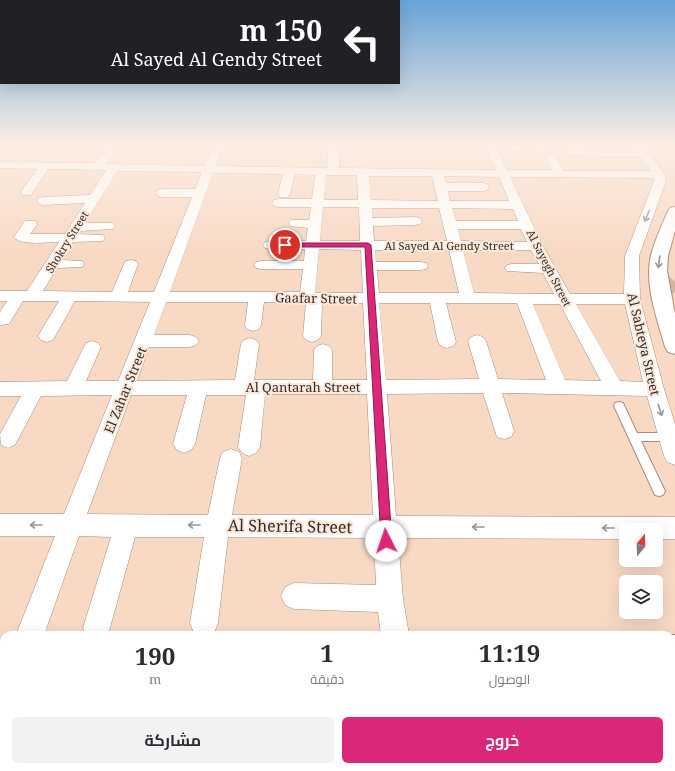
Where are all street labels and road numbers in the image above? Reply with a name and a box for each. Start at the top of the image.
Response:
street label: Shokry Street [41,208,92,276]
street label: Al Sayegh Street [524,227,575,309]
street label: Al Sayed Al Gendy Street [384,238,514,253]
street label: Gaafar Street [275,288,357,308]
street label: Al Sabteya Street [623,291,665,397]
street label: El Zahar Street [99,344,151,436]
street label: Al Qantarah Street [246,378,361,396]
street label: Al Sherifa Street [228,514,353,538]

